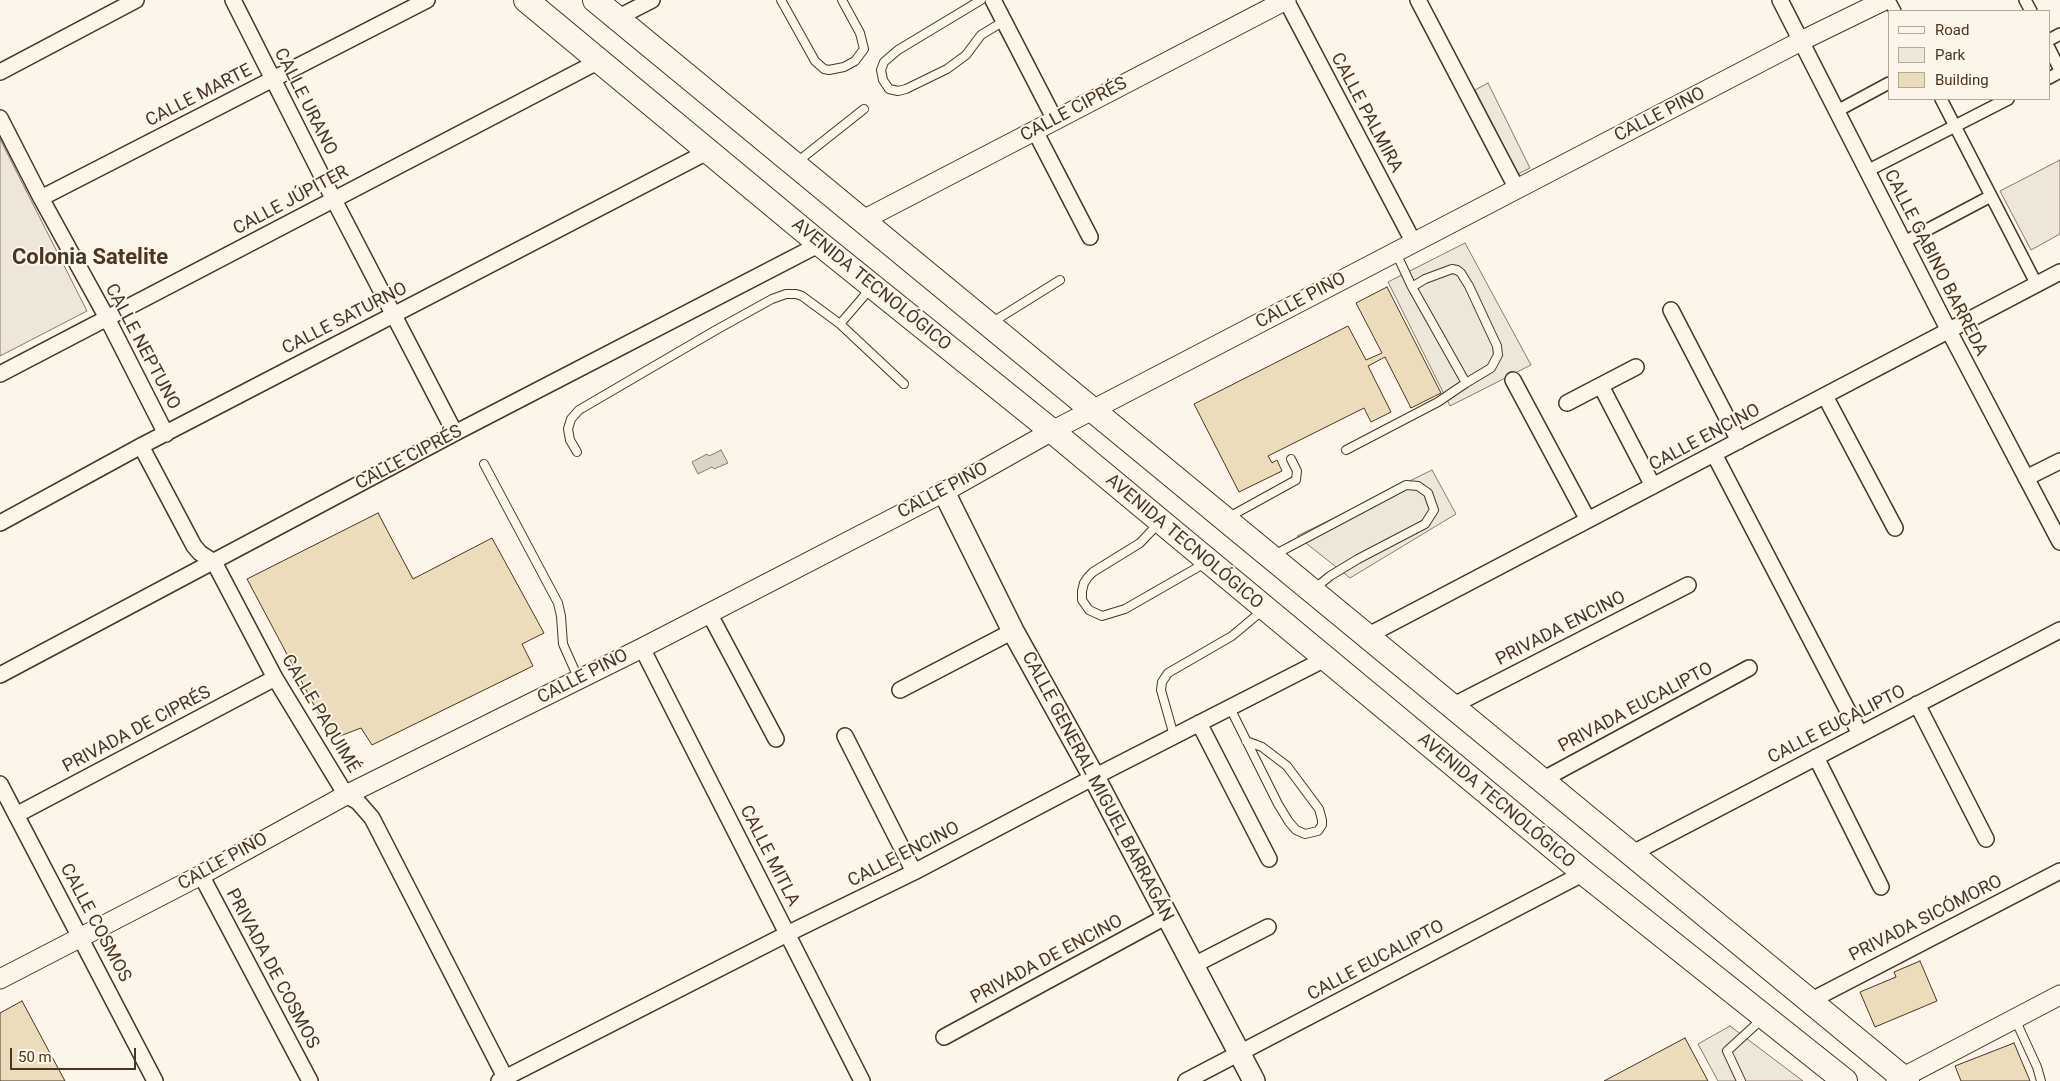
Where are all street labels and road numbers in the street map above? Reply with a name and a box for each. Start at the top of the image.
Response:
street label: CALLE URANO [269,45,341,159]
street label: CALLE PALMIRA [1325,49,1407,177]
street label: CALLE MARTE [142,60,256,132]
street label: CALLE CIPRÉS [1017,73,1131,147]
street label: CALLE PINO [1611,83,1709,147]
street label: CALLE JÚPITER [230,162,352,240]
street label: CALLE GABINO BARREDA [1879,166,1991,360]
street label: AVENIDA TECNOLÓGICO [787,214,955,356]
street label: CALLE PINO [1252,268,1350,334]
street label: CALLE SATURNO [279,278,411,360]
street label: CALLE NEPTUNO [100,280,184,414]
street label: CALLE ENCINO [1646,400,1764,476]
street label: CALLE CIPRÉS [352,421,466,495]
street label: CALLE PINO [894,458,992,524]
street label: AVENIDA TECNOLÓGICO [1101,470,1267,614]
street label: PRIVADA ENCINO [1493,587,1629,671]
street label: CALLE PINO [534,645,632,709]
street label: CALLE GENERAL MIGUEL BARRAGÁN [1016,648,1178,926]
street label: CALLE PAQUIMÉ [276,651,364,777]
street label: PRIVADA EUCALIPTO [1555,658,1717,758]
street label: CALLE EUCALIPTO [1765,681,1909,769]
street label: PRIVADA DE CIPRÉS [59,682,215,778]
street label: AVENIDA TECNOLÓGICO [1413,729,1579,873]
street label: CALLE MITLA [734,802,804,910]
street label: CALLE ENCINO [845,818,963,892]
street label: CALLE PINO [174,829,272,895]
street label: CALLE COSMOS [55,860,135,986]
street label: PRIVADA SICÓMORO [1846,871,2006,967]
street label: PRIVADA DE COSMOS [221,885,323,1053]
street label: PRIVADA DE ENCINO [967,911,1127,1009]
street label: CALLE EUCALIPTO [1304,916,1448,1006]

